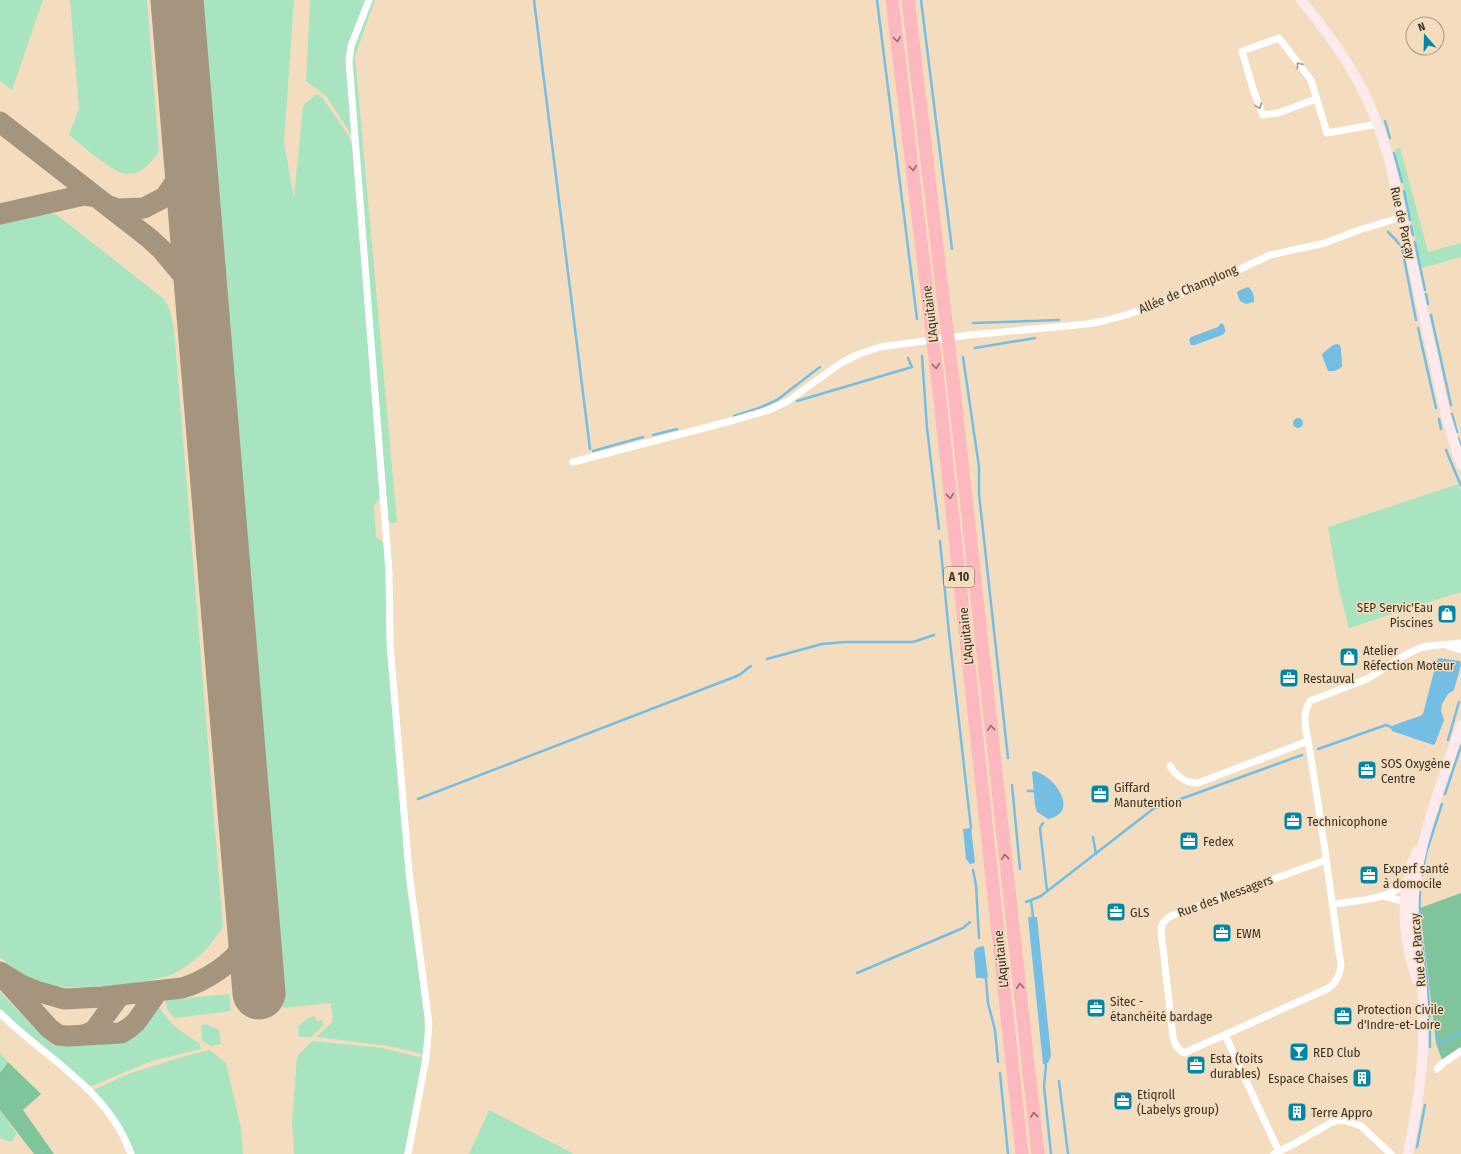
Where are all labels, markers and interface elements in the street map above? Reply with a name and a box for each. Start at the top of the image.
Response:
north arrow [1405,16,1445,56]
text: N [1416,20,1427,34]
one-way arrow [892,36,901,42]
one-way arrow [1297,62,1304,69]
one-way arrow [1255,102,1263,109]
one-way arrow [908,165,917,171]
street label: Rue de Parçay [1387,185,1419,261]
street label: Allée de Champlong [1136,261,1240,317]
street label: L'Aquitaine [919,284,941,344]
one-way arrow [931,363,940,369]
one-way arrow [945,493,954,499]
road number: A 10 [944,567,974,587]
place label: SEP Servic'Eau Piscines [1357,600,1433,630]
shop icon: SEP Servic'Eau Piscines [1436,603,1458,625]
street label: L'Aquitaine [956,607,976,665]
place label: Atelier Réfection Moteur [1363,643,1455,673]
shop icon: Atelier Réfection Moteur [1338,646,1360,668]
office icon: Restauval [1278,667,1300,689]
place label: Restauval [1303,671,1355,686]
one-way arrow [987,725,996,731]
place label: SOS Oxygène Centre [1381,756,1450,786]
office icon: SOS Oxygène Centre [1356,759,1378,781]
place label: Giffard Manutention [1114,780,1182,810]
office icon: Giffard Manutention [1089,783,1111,805]
office icon: Technicophone [1282,810,1304,832]
place label: Technicophone [1307,814,1387,829]
office icon: Fedex [1178,830,1200,852]
place label: Fedex [1203,834,1234,849]
one-way arrow [1001,854,1010,860]
place label: Experf santé à domocile [1383,861,1449,891]
office icon: Experf santé à domocile [1358,864,1380,886]
street label: Rue des Messagers [1175,872,1275,920]
office icon: GLS [1105,901,1127,923]
place label: GLS [1130,905,1149,920]
street label: Rue de Parcay [1407,912,1429,987]
office icon: EWM [1211,922,1233,944]
place label: EWM [1236,926,1261,941]
street label: L'Aquitaine [991,930,1011,988]
one-way arrow [1015,983,1024,989]
place label: Sitec - étanchéité bardage [1110,994,1212,1024]
office icon: Sitec - étanchéité bardage [1085,997,1107,1019]
place label: Protection Civile d'Indre-et-Loire [1357,1002,1444,1032]
office icon: Protection Civile d'Indre-et-Loire [1332,1005,1354,1027]
bar icon: RED Club [1288,1041,1310,1063]
place label: RED Club [1313,1045,1360,1060]
place label: Esta (toits durables) [1210,1051,1263,1081]
office icon: Esta (toits durables) [1185,1054,1207,1076]
building icon: Espace Chaises [1351,1067,1373,1089]
place label: Espace Chaises [1268,1071,1348,1086]
place label: Etiqroll (Labelys group) [1137,1087,1219,1117]
office icon: Etiqroll (Labelys group) [1112,1090,1134,1112]
building icon: Terre Appro [1286,1101,1308,1123]
place label: Terre Appro [1311,1105,1373,1120]
one-way arrow [1029,1112,1038,1118]

